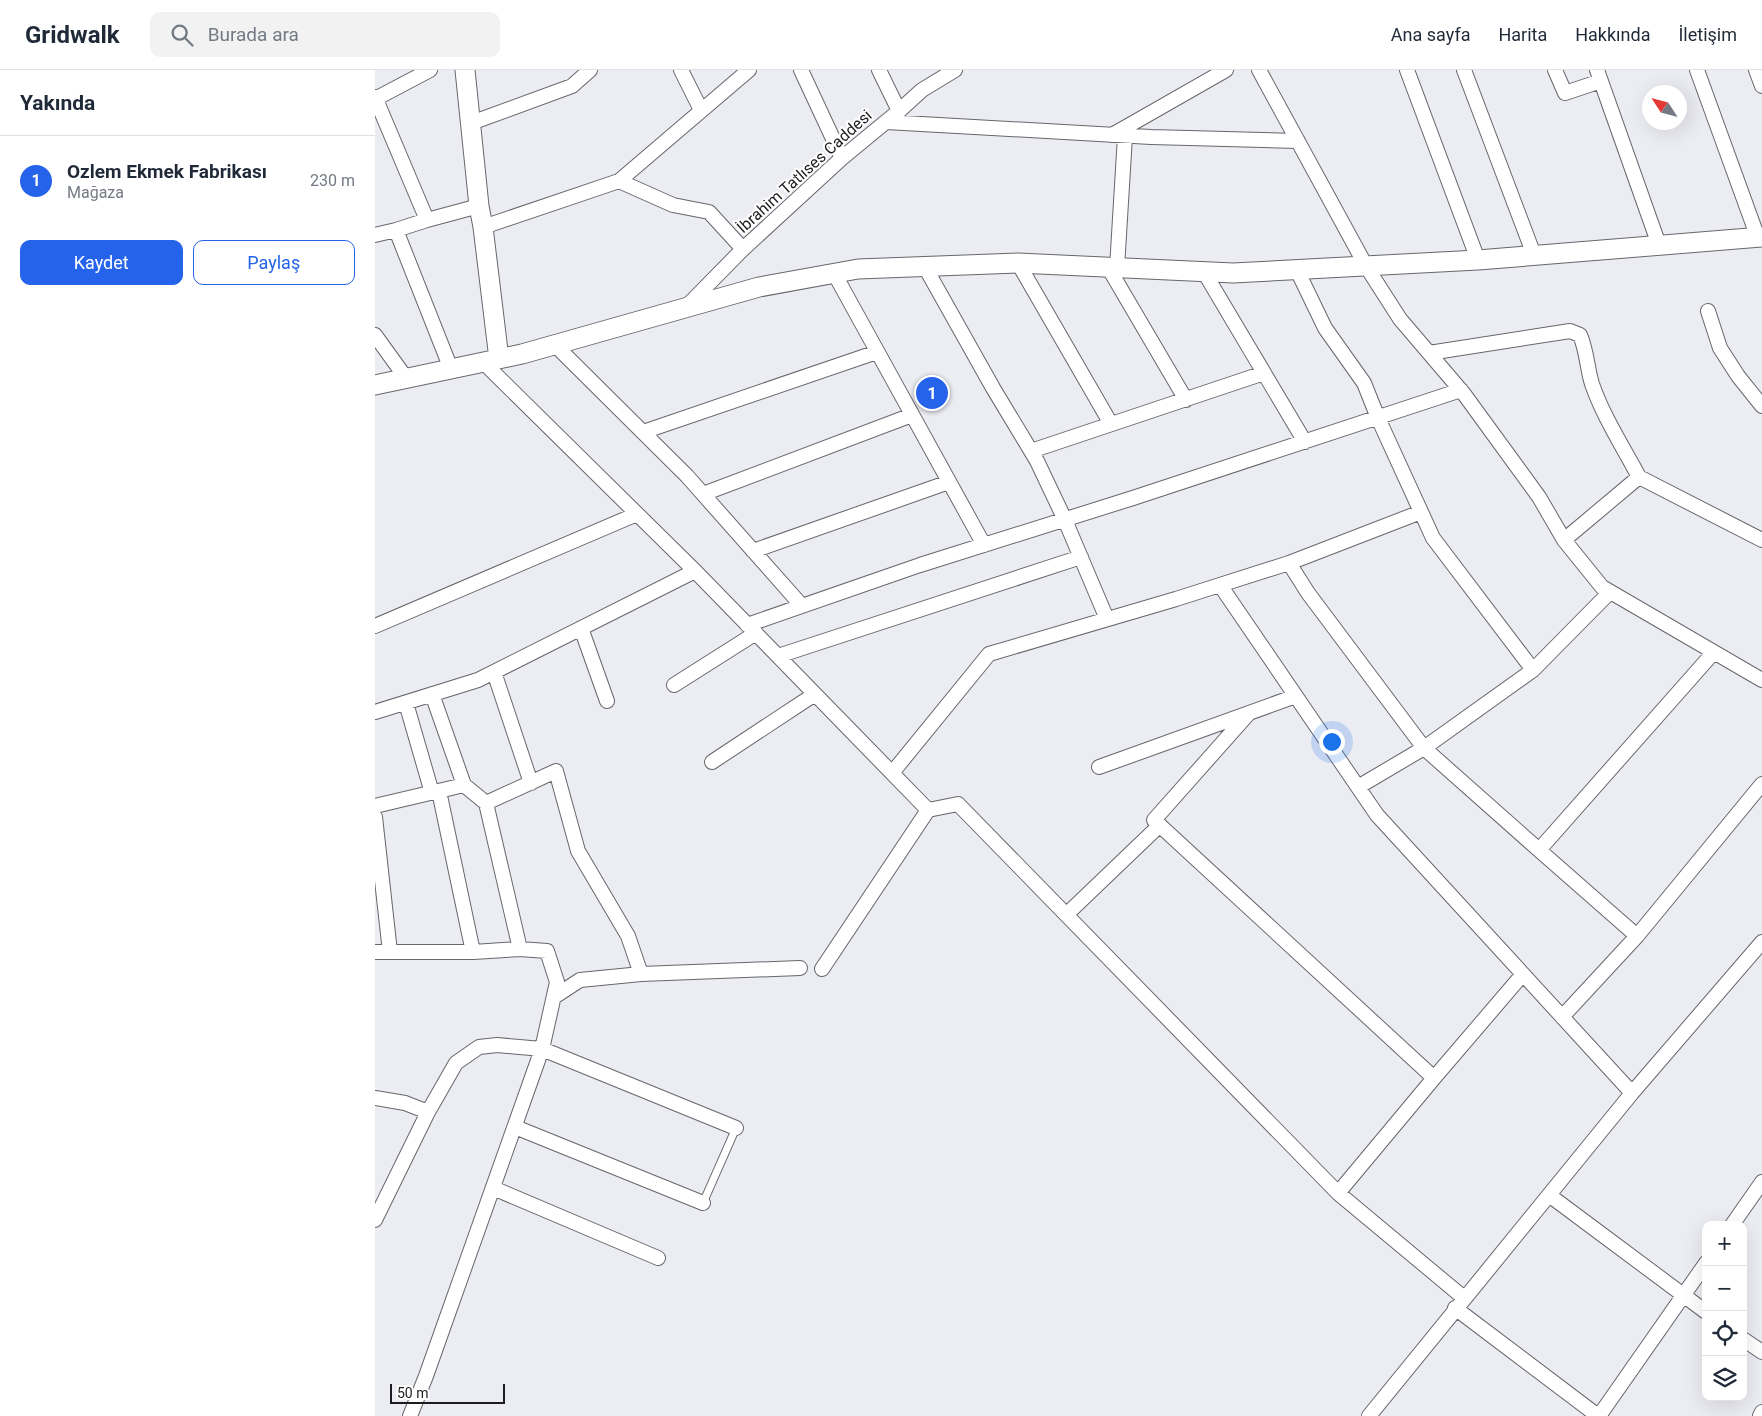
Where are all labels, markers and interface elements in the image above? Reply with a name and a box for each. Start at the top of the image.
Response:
search box [150,12,500,57]
text: Gridwalk [25,21,120,49]
icon: search [168,21,196,49]
text: Burada ara [208,23,299,46]
text: Ana sayfa [1391,24,1470,45]
text: Harita [1498,24,1547,45]
text: Hakkında [1575,24,1650,45]
text: İletişim [1678,24,1737,45]
north arrow [1642,85,1687,130]
text: Yakında [20,91,95,115]
street label: İbrahim Tatlıses Caddesi [733,106,876,237]
text: Ozlem Ekmek Fabrikası [67,160,267,183]
text: 1 [31,171,41,190]
text: 230 m [310,171,355,190]
text: Mağaza [67,183,124,202]
button: Kaydet [20,240,183,285]
button: Paylaş [193,240,355,285]
pin: 1 [916,374,948,412]
your location [1319,729,1345,755]
map controls [1702,1221,1747,1401]
button: + [1702,1221,1747,1266]
button: − [1702,1266,1747,1311]
button: locate [1702,1311,1747,1356]
button: layers [1702,1356,1747,1401]
scale bar [390,1381,505,1404]
text: 50 m [397,1385,429,1401]

